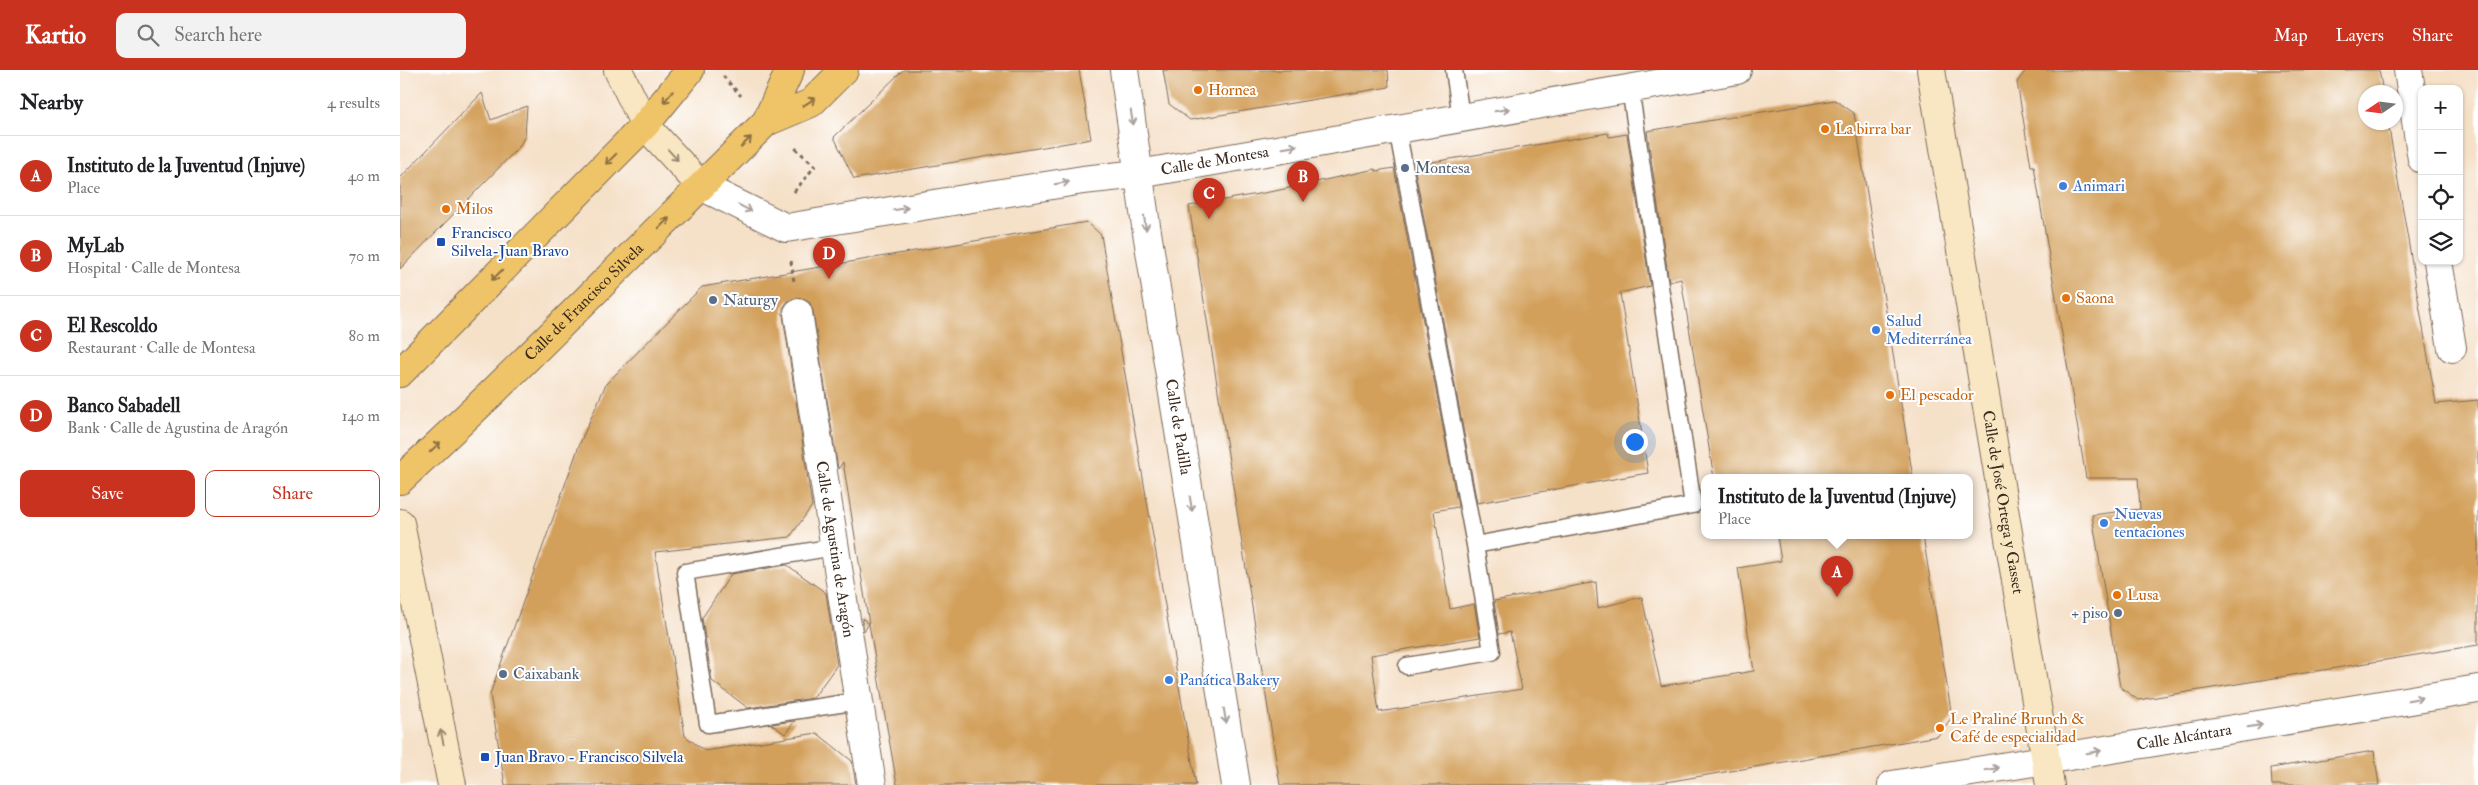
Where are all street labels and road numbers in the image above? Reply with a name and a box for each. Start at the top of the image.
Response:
street label: Calle de Montesa [1159,142,1271,180]
street label: Calle de Francisco Silvela [520,238,648,365]
street label: Calle de Padilla [1161,377,1196,477]
street label: Calle de José Ortega y Gasset [1978,409,2028,595]
street label: Calle de Agustina de Aragón [811,459,859,639]
street label: Calle Alcántara [2135,719,2234,755]

